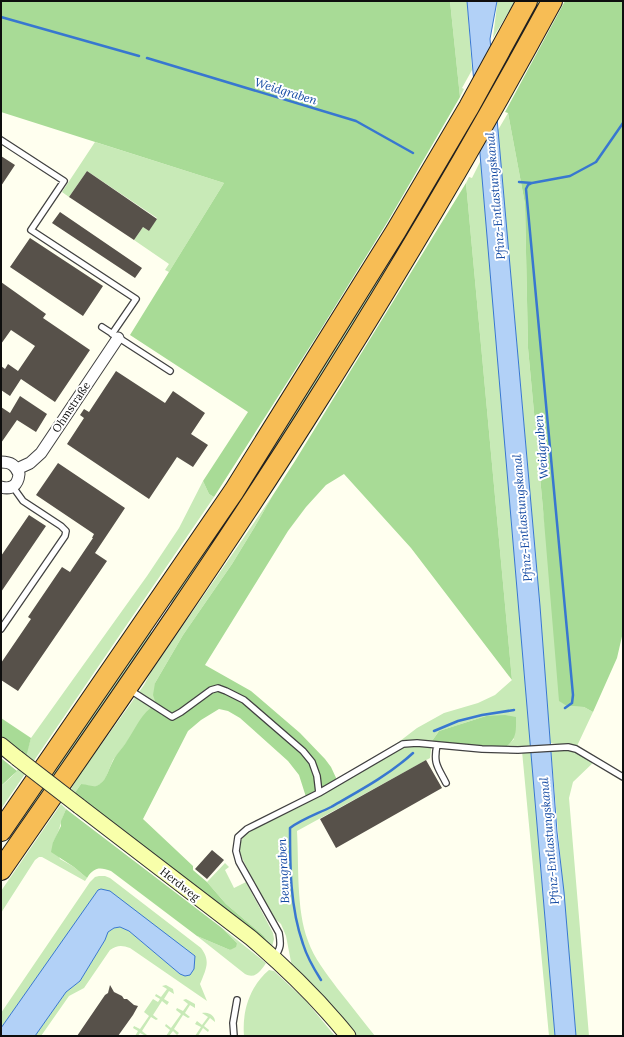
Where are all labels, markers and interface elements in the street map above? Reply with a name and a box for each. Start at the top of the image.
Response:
water label: Weidgraben [253,74,320,108]
water label: Pfinz-Entlastungskanal [482,131,508,260]
street label: Ohmstraße [49,379,93,435]
water label: Weidgraben [531,413,551,480]
water label: Pfinz-Entlastungskanal [509,453,535,582]
water label: Pfinz-Entlastungskanal [536,776,562,905]
water label: Beungraben [274,838,292,904]
street label: Herdweg [157,864,203,904]

